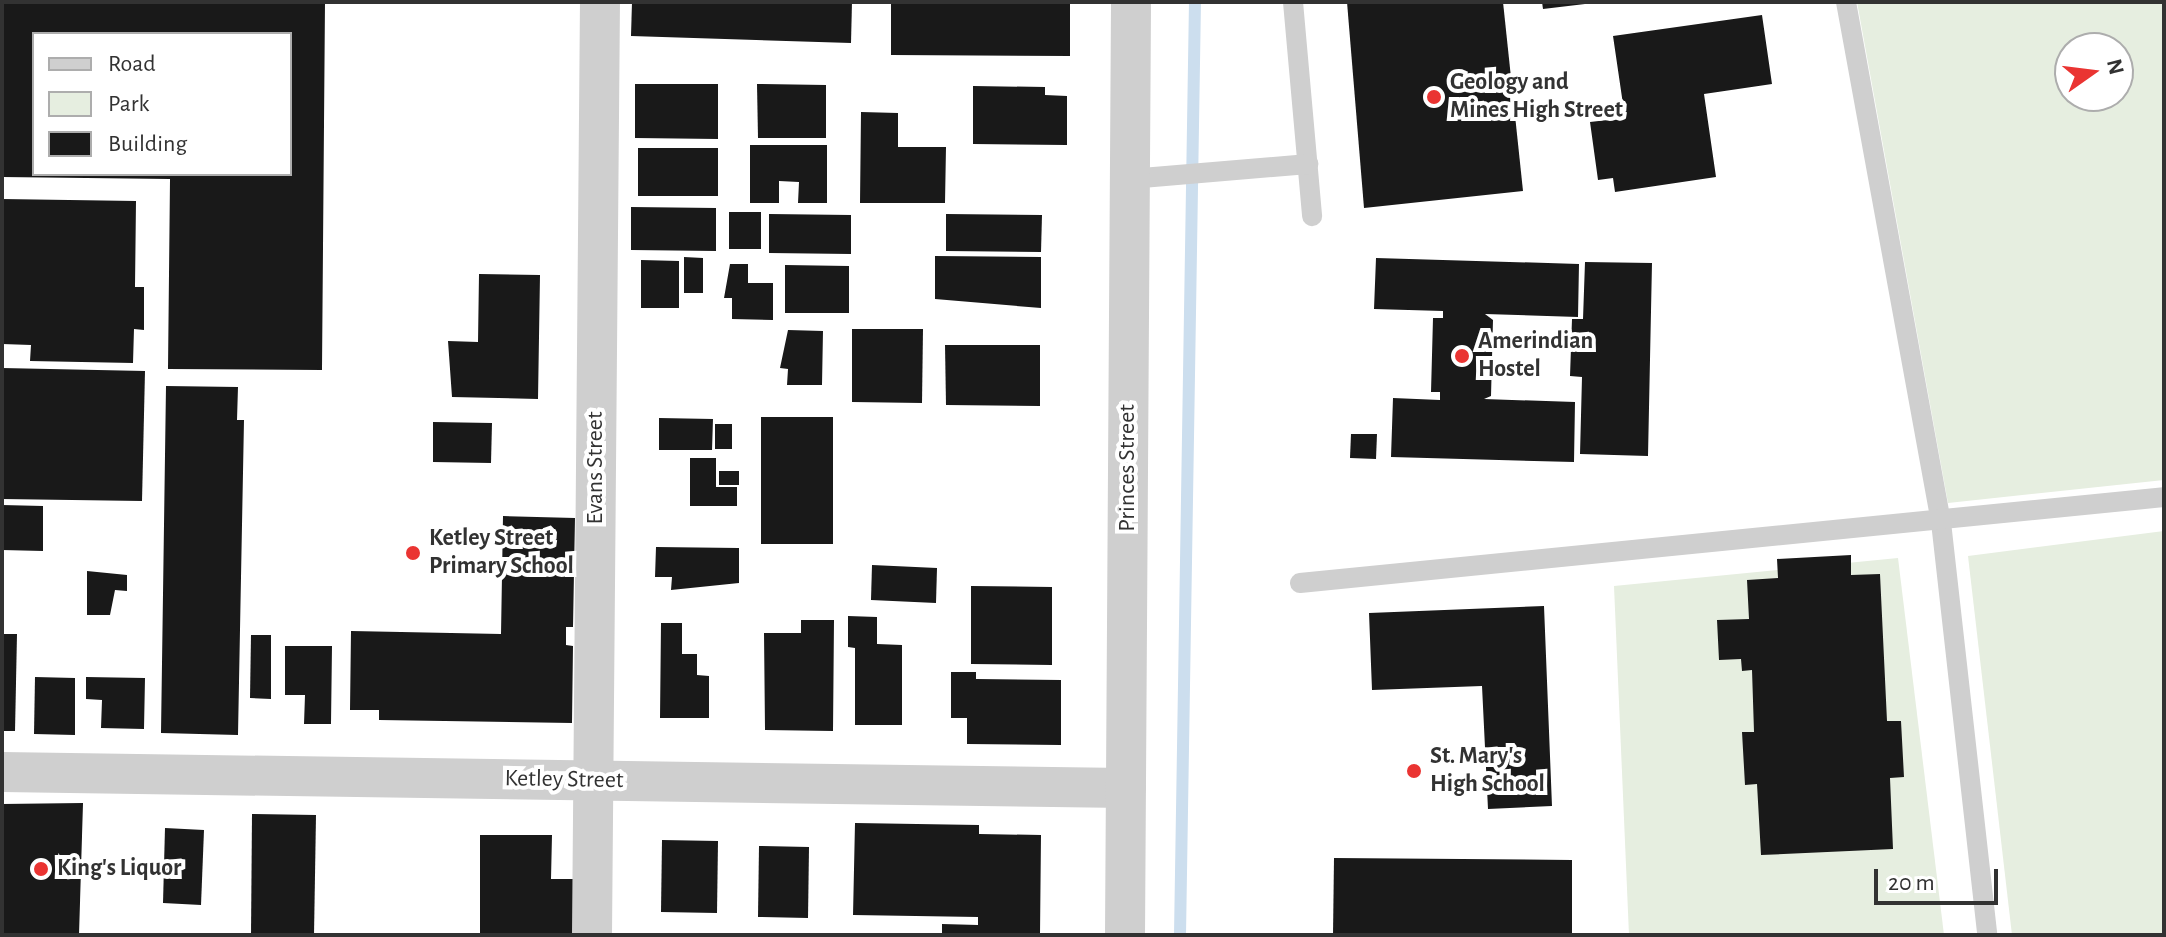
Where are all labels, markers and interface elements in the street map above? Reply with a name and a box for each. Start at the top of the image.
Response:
legend [32,32,292,176]
north arrow [2054,32,2134,112]
text: Road [108,52,156,76]
text: N [2103,57,2128,77]
place label: Geology and Mines High Street [1450,69,1623,125]
marker: Geology and Mines High Street [1425,88,1443,106]
text: Park [108,92,149,116]
text: Building [108,132,187,156]
place label: Amerindian Hostel [1478,328,1593,384]
marker: Amerindian Hostel [1453,347,1471,365]
street label: Princes Street [1114,404,1142,532]
street label: Evans Street [582,411,610,525]
place label: Ketley Street Primary School [429,525,574,581]
marker: Ketley Street Primary School [404,544,422,562]
place label: St. Mary's High School [1430,743,1545,799]
marker: St. Mary's High School [1405,762,1423,780]
street label: Ketley Street [504,765,624,795]
scale bar [1878,853,2002,903]
place label: King's Liquor [57,855,181,883]
marker: King's Liquor [32,860,50,878]
text: 20 m [1888,871,1935,895]

